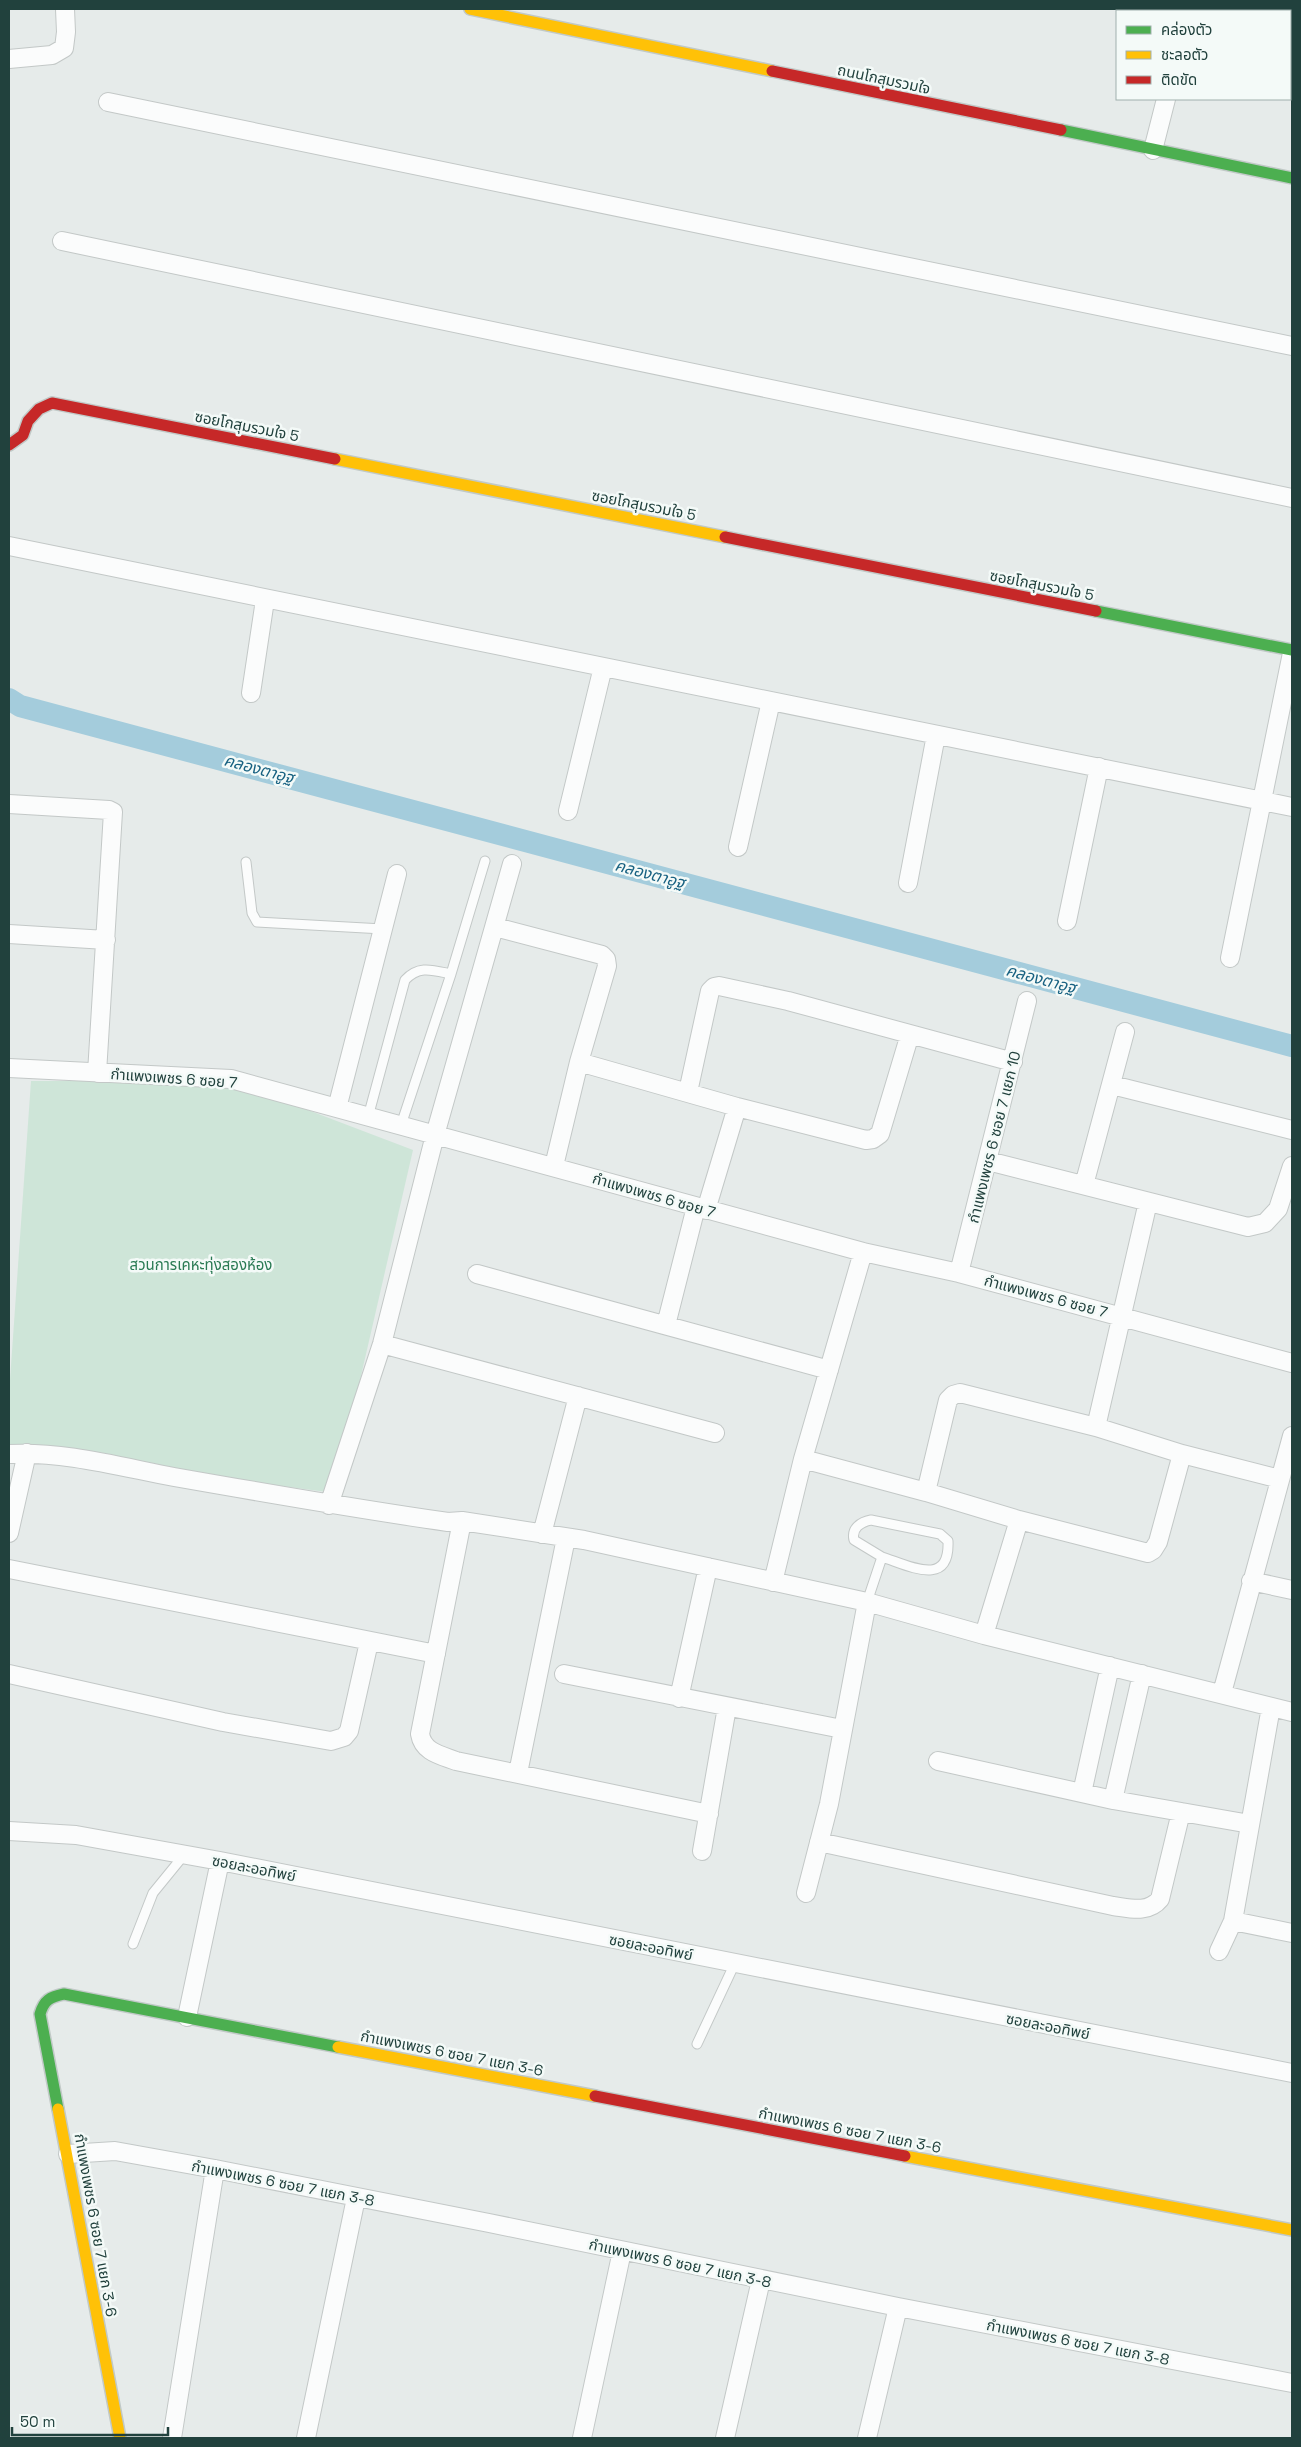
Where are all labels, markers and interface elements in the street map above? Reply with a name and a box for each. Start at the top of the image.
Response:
legend [1116,10,1291,100]
text: คล่องตัว [1161,20,1212,39]
text: ชะลอตัว [1161,45,1208,64]
street label: ถนนโกสุมรวมใจ [836,60,932,98]
text: ติดขัด [1161,70,1197,89]
street label: ซอยโกสุมรวมใจ 5 [193,407,301,445]
street label: ซอยโกสุมรวมใจ 5 [590,486,698,524]
street label: ซอยโกสุมรวมใจ 5 [988,566,1096,604]
water label: คลองตาอูฐ [222,750,298,789]
water label: คลองตาอูฐ [613,855,689,894]
water label: คลองตาอูฐ [1004,960,1080,999]
street label: กำแพงเพชร 6 ซอย 7 แยก 10 [963,1049,1025,1225]
street label: กำแพงเพชร 6 ซอย 7 [110,1064,238,1092]
street label: กำแพงเพชร 6 ซอย 7 [590,1168,718,1222]
park label: สวนการเคหะทุ่งสองห้อง [130,1255,272,1274]
street label: กำแพงเพชร 6 ซอย 7 [982,1270,1110,1322]
street label: ซอยละออทิพย์ [210,1851,298,1885]
street label: ซอยละออทิพย์ [607,1930,695,1964]
street label: ซอยละออทิพย์ [1004,2009,1092,2043]
street label: กำแพงเพชร 6 ซอย 7 แยก 3-6 [359,2026,545,2080]
street label: กำแพงเพชร 6 ซอย 7 แยก 3-6 [757,2103,943,2157]
street label: กำแพงเพชร 6 ซอย 7 แยก 3-6 [71,2132,121,2318]
street label: กำแพงเพชร 6 ซอย 7 แยก 3-8 [190,2156,376,2210]
street label: กำแพงเพชร 6 ซอย 7 แยก 3-8 [587,2234,773,2292]
street label: กำแพงเพชร 6 ซอย 7 แยก 3-8 [985,2315,1171,2369]
scale bar [12,2404,169,2436]
text: 50 m [20,2412,55,2431]

